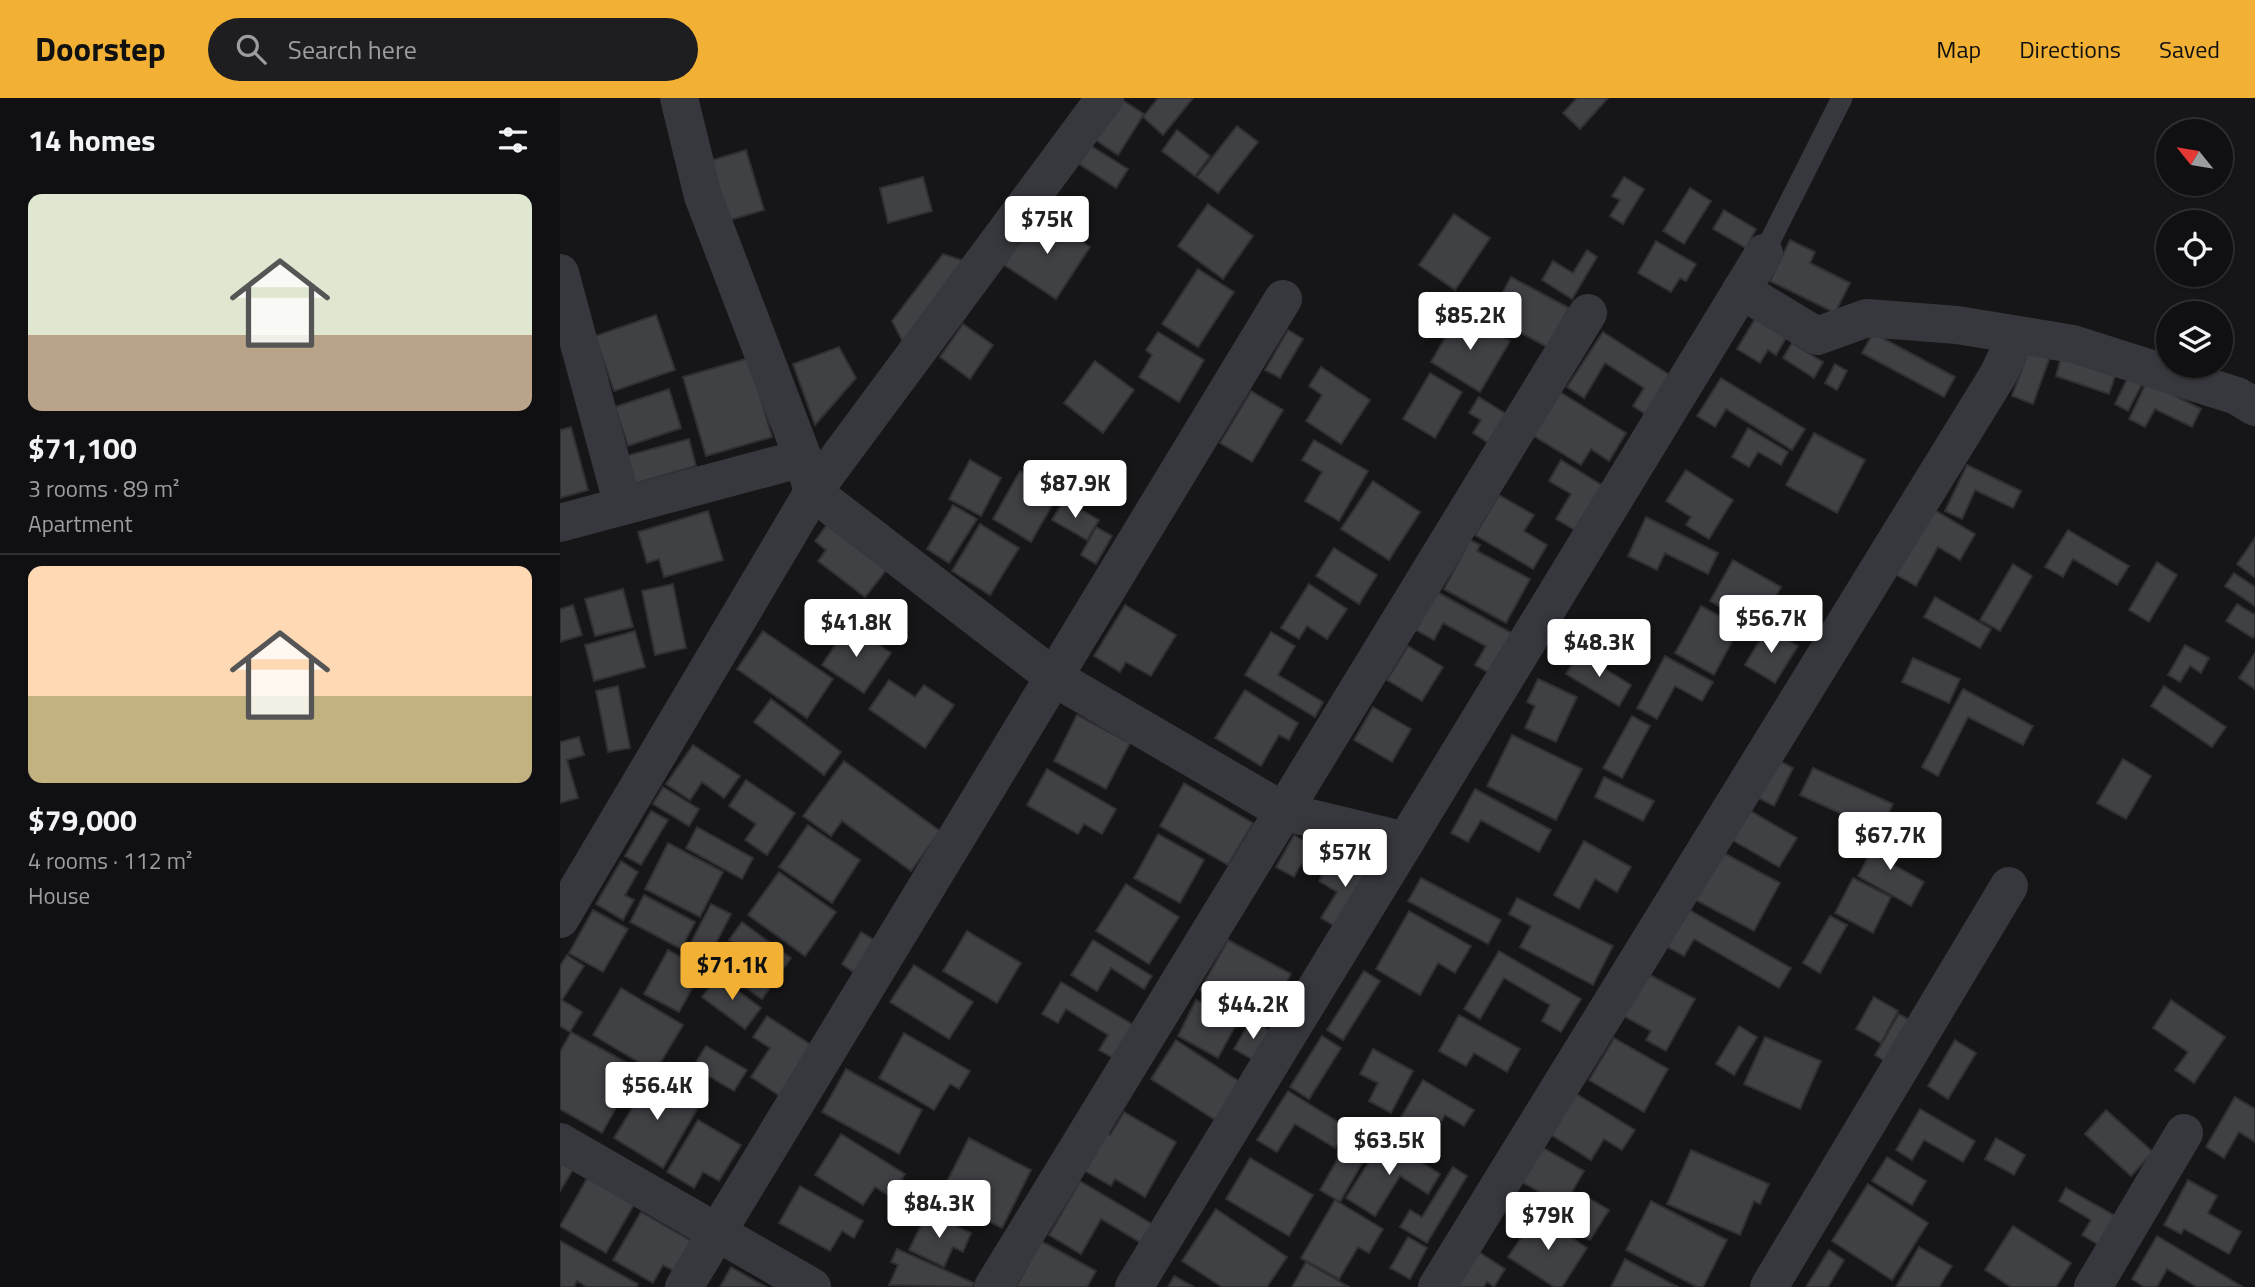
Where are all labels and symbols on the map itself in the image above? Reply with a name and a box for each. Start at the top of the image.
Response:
north arrow [2156,119,2233,196]
pin: $75K [1006,197,1088,256]
pin: $85.2K [1413,292,1527,352]
pin: $87.9K [1018,460,1132,520]
pin: $56.7K [1714,596,1828,655]
pin: $41.8K [799,600,913,659]
pin: $48.3K [1542,620,1656,679]
pin: $67.7K [1833,812,1947,872]
pin: $57K [1304,830,1386,889]
pin: $71.1K [675,942,789,1002]
pin: $44.2K [1196,982,1310,1041]
pin: $56.4K [600,1062,714,1122]
pin: $63.5K [1332,1118,1446,1177]
pin: $84.3K [882,1180,996,1240]
pin: $79K [1507,1192,1589,1252]

